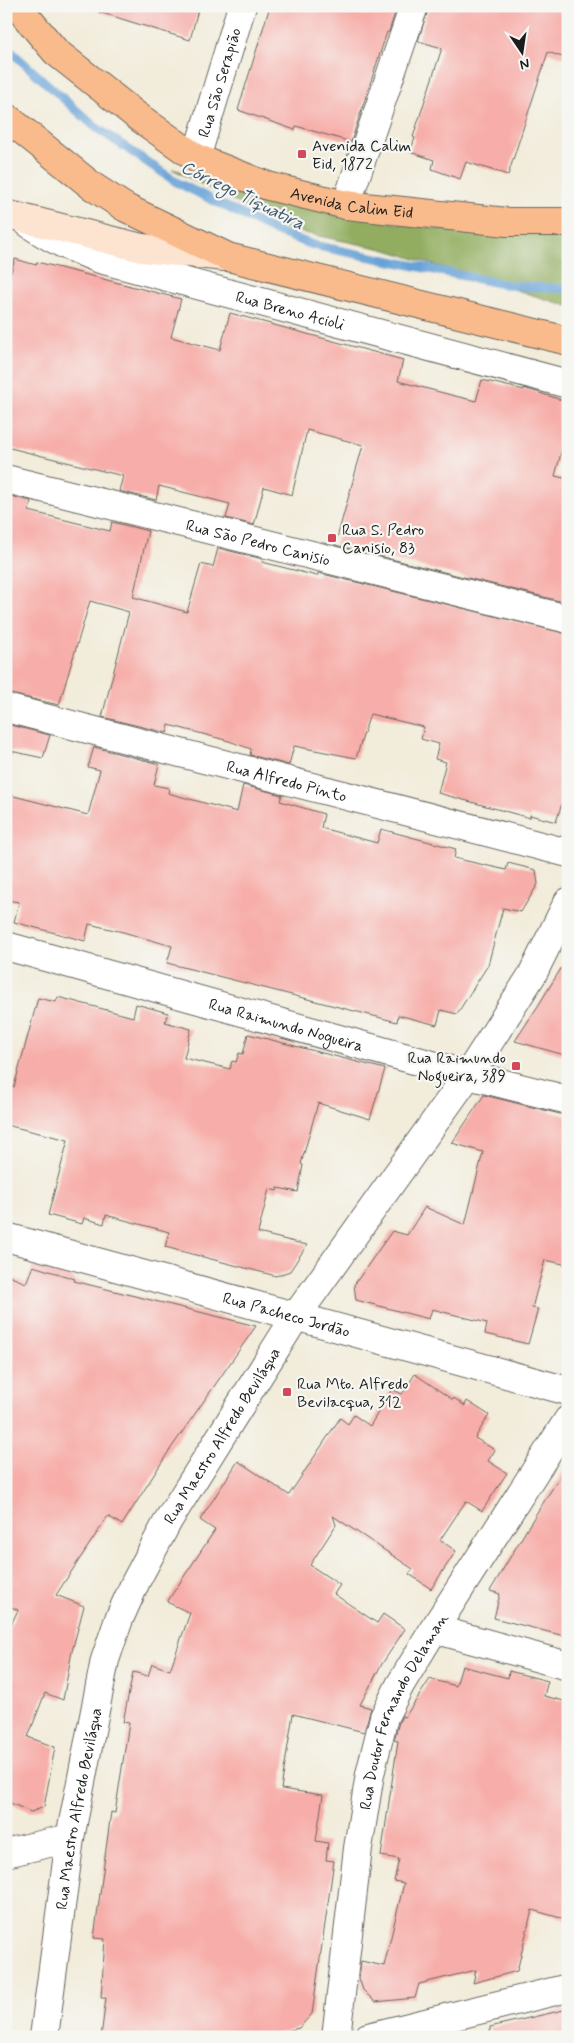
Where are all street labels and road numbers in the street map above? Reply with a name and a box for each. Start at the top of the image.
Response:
street label: Rua São Serapião [194,25,247,140]
street label: Avenida Calim Eid [288,183,414,224]
street label: Rua Breno Acioli [233,287,347,336]
street label: Rua São Pedro Canisio [184,515,332,571]
street label: Rua Alfredo Pinto [224,756,349,808]
street label: Rua Raimundo Nogueira [206,994,366,1057]
street label: Rua Pacheco Jordão [220,1288,353,1343]
street label: Rua Maestro Alfredo Beviláqua [159,1344,286,1529]
street label: Rua Doutor Fernando Delaman [355,1609,454,1811]
street label: Rua Maestro Alfredo Beviláqua [52,1706,107,1911]

